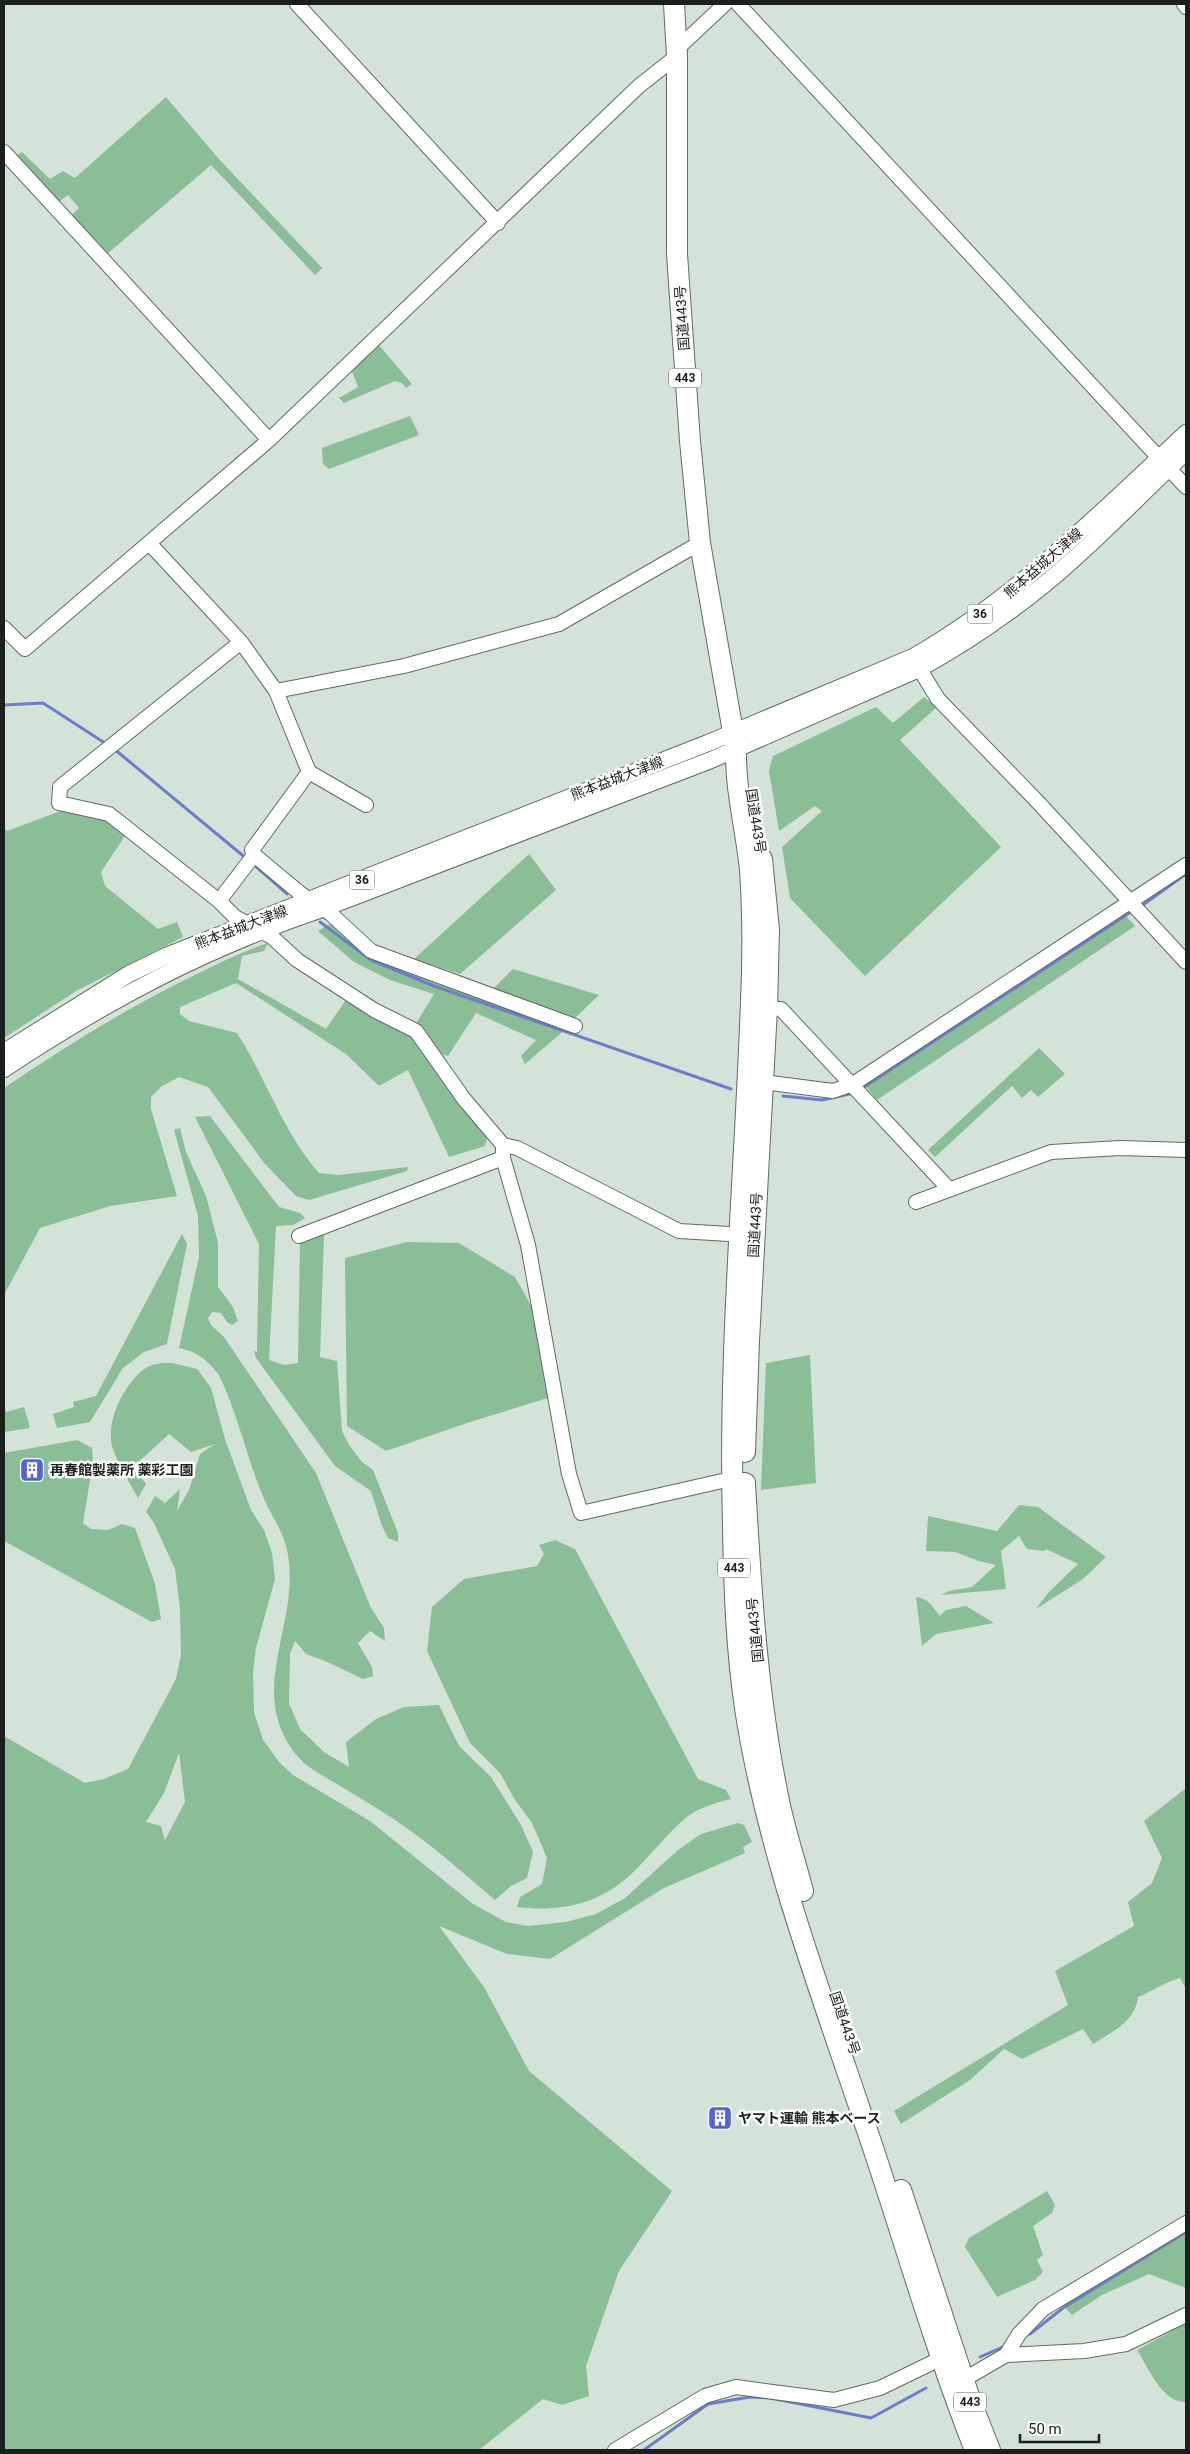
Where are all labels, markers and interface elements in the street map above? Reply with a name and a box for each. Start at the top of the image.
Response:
street label: 国道443号 [672,285,692,351]
road number: 443 [669,368,701,388]
street label: 熊本益城大津線 [1001,525,1085,601]
road number: 36 [968,604,992,624]
street label: 熊本益城大津線 [568,753,666,803]
street label: 国道443号 [743,787,769,855]
road number: 36 [350,870,374,890]
street label: 熊本益城大津線 [192,902,290,952]
street label: 国道443号 [745,1192,765,1258]
building icon: 再春館製薬所 薬彩工園 [19,1457,45,1483]
place label: 再春館製薬所 薬彩工園 [50,1462,193,1478]
road number: 443 [718,1559,750,1578]
street label: 国道443号 [744,1597,766,1663]
street label: 国道443号 [827,1989,863,2057]
building icon: ヤマト運輸 熊本ベース [707,2105,733,2131]
place label: ヤマト運輸 熊本ベース [738,2110,881,2126]
road number: 443 [954,2392,986,2412]
scale bar [1020,2412,1099,2444]
text: 50 m [1028,2420,1062,2438]

